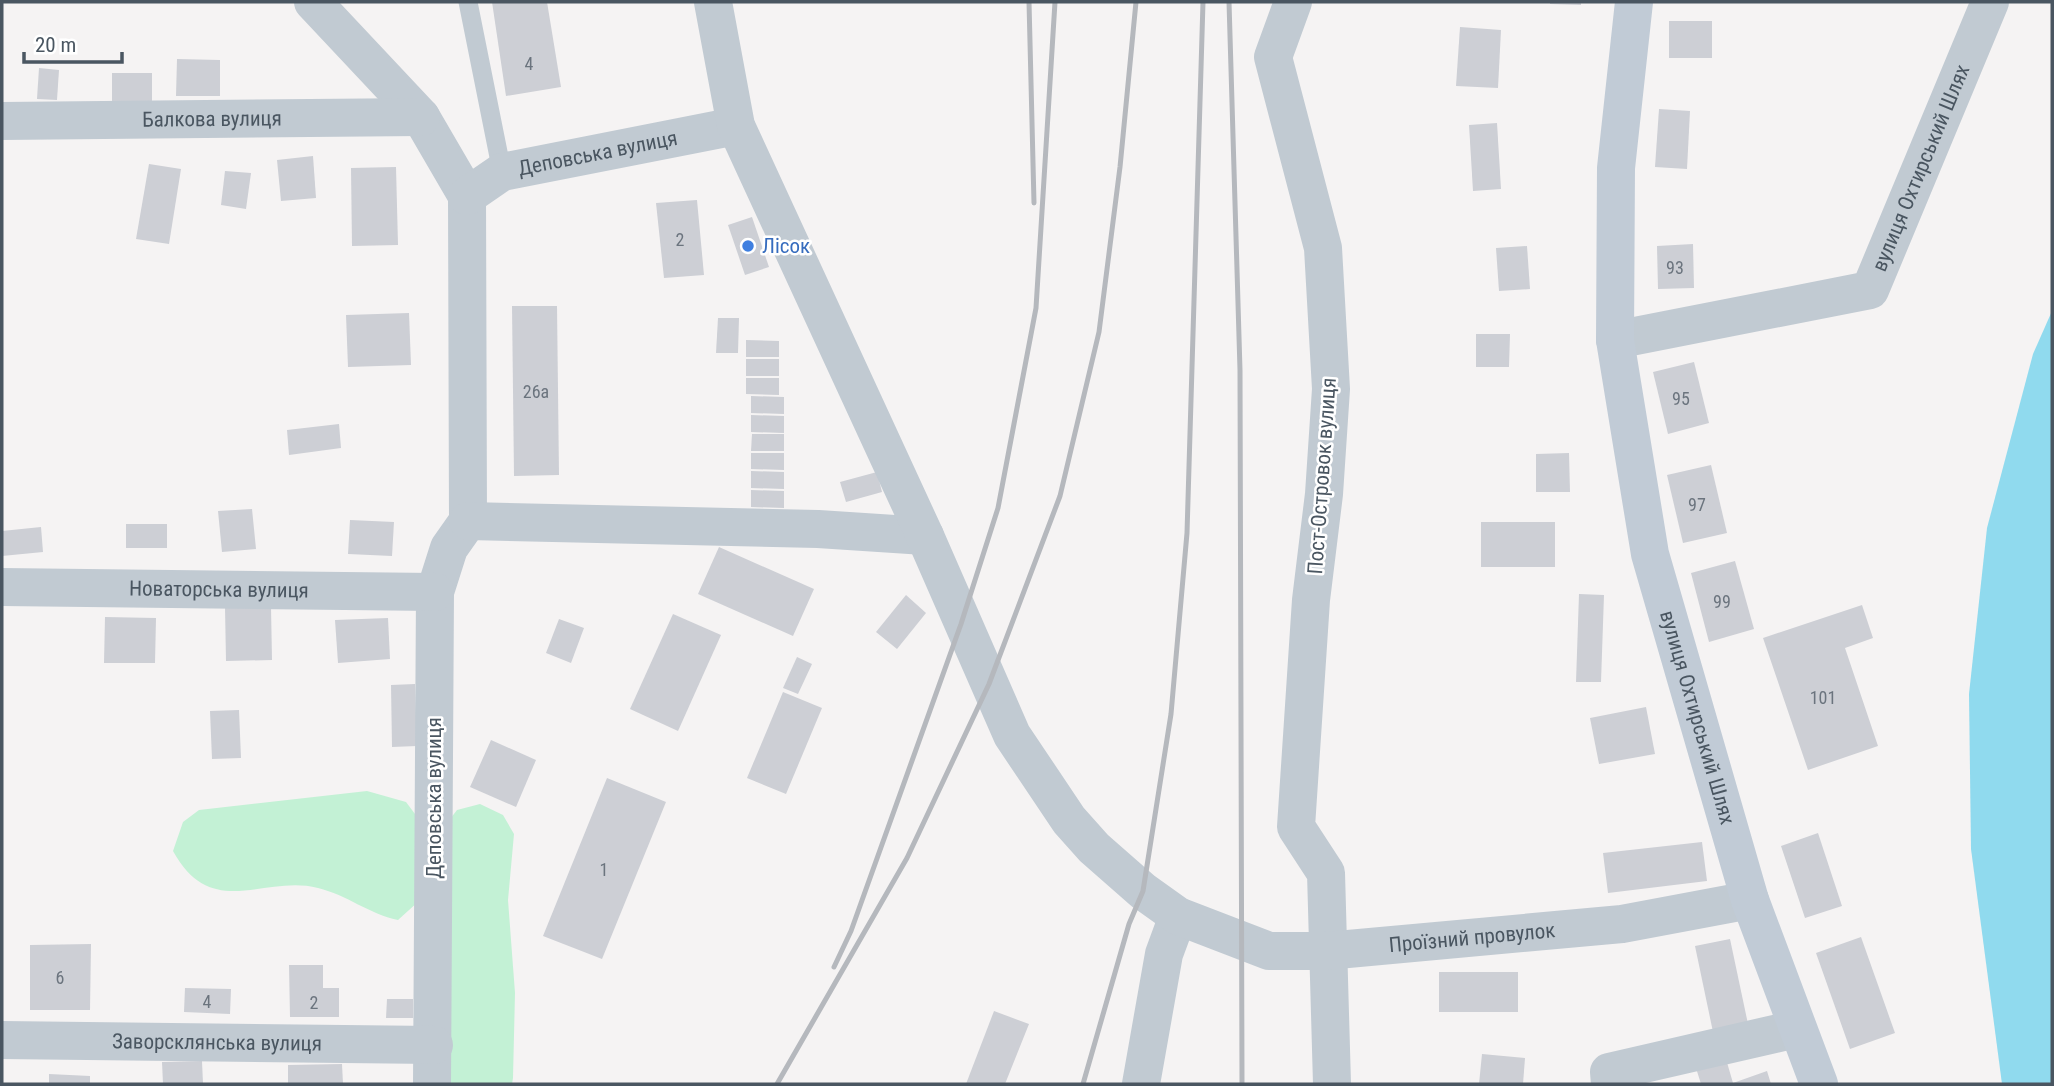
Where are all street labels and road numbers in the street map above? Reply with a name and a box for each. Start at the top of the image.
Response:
street label: вулиця Охтирський Шлях [1867,61,1975,275]
street label: Балкова вулиця [142,106,282,132]
street label: Деповська вулиця [516,126,679,181]
street label: Пост-Островок вулиця [1303,377,1341,575]
street label: Новаторська вулиця [129,576,309,603]
street label: вулиця Охтирський Шлях [1655,608,1740,827]
street label: Деповська вулиця [422,717,446,879]
street label: Проїзний провулок [1388,918,1556,957]
street label: Заворсклянська вулиця [112,1029,322,1056]

